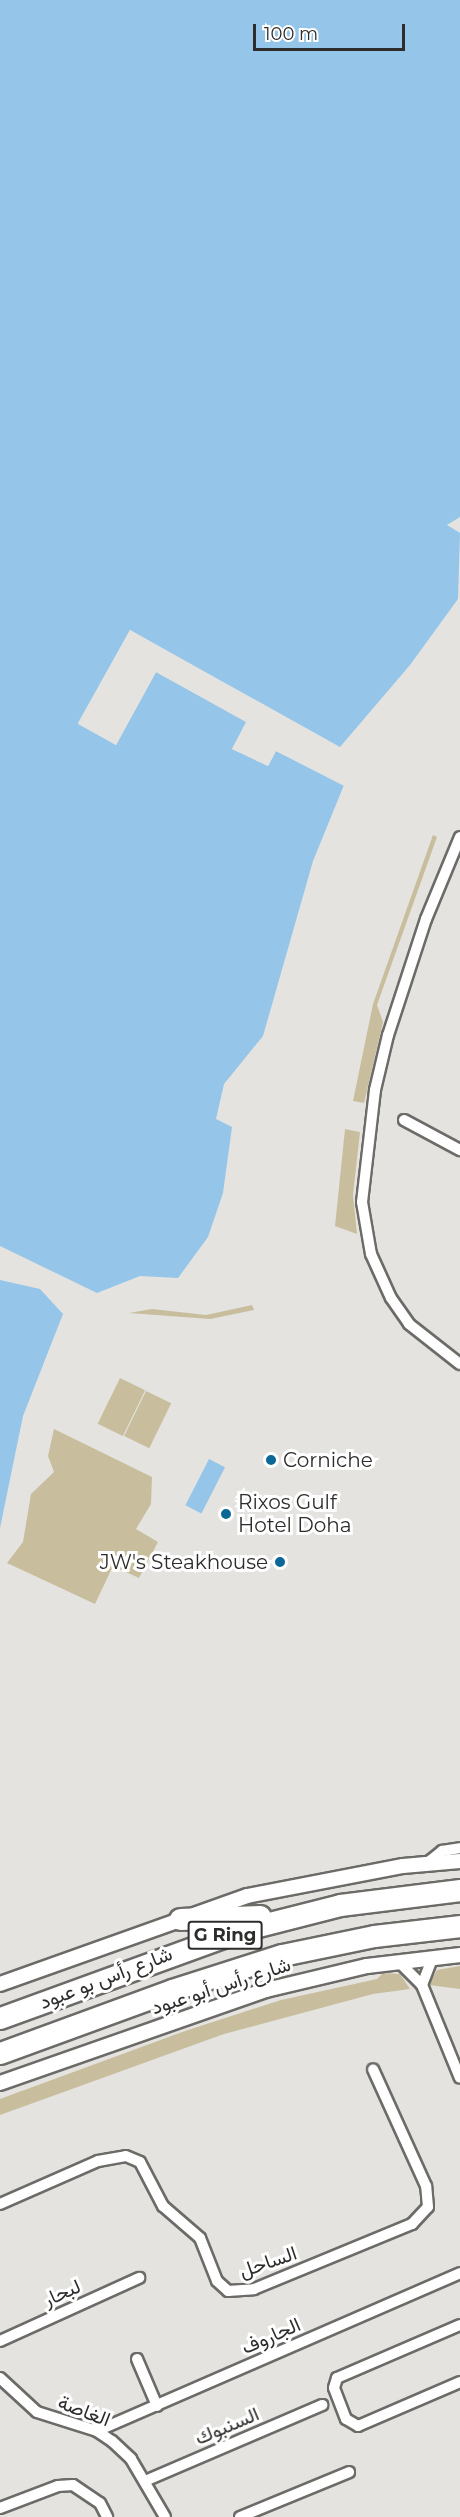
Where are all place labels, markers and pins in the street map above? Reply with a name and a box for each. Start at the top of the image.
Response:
place label: Corniche [283,1448,373,1472]
marker: Corniche [264,1453,278,1467]
place label: Rixos Gulf Hotel Doha [238,1490,352,1537]
marker: Rixos Gulf Hotel Doha [219,1507,233,1521]
place label: JW's Steakhouse [100,1550,268,1574]
marker: JW's Steakhouse [273,1555,287,1569]

